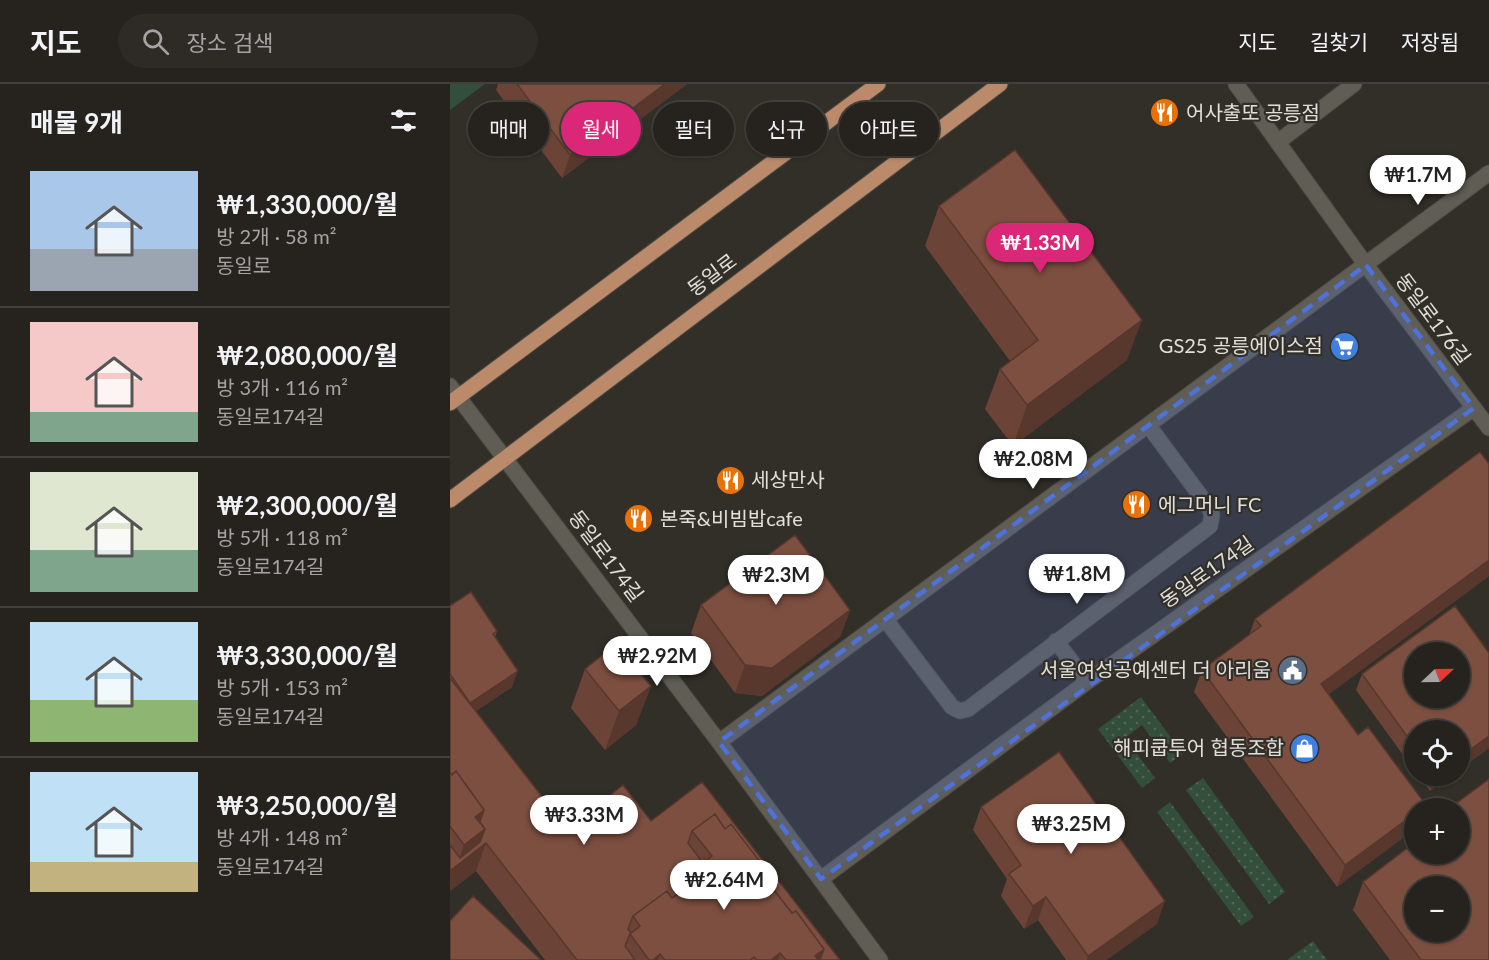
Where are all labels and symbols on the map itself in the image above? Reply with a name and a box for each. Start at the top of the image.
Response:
restaurant icon: 어사출또 공릉점 [1149,97,1181,129]
place label: 어사출또 공릉점 [1186,100,1320,124]
pin: ₩1.7M [1376,155,1460,206]
pin: ₩1.33M [991,223,1089,274]
street label: 동일로 [682,248,741,300]
street label: 동일로176길 [1392,268,1476,369]
supermarket icon: GS25 공릉에이스점 [1328,330,1360,362]
place label: GS25 공릉에이스점 [1159,333,1323,357]
pin: ₩2.08M [984,439,1082,490]
restaurant icon: 세상만사 [714,464,746,496]
place label: 세상만사 [751,467,825,491]
restaurant icon: 에그머니 FC [1121,489,1153,521]
place label: 에그머니 FC [1158,492,1261,516]
restaurant icon: 본죽&비빔밥cafe [623,503,655,535]
street label: 동일로174길 [565,505,649,606]
place label: 본죽&비빔밥cafe [660,506,803,530]
street label: 동일로174길 [1155,530,1258,612]
pin: ₩1.8M [1035,554,1119,605]
pin: ₩2.3M [734,555,818,606]
pin: ₩2.92M [608,636,706,687]
north arrow [1404,642,1470,708]
public building icon: 서울여성공예센터 더 아리움 [1276,654,1308,686]
place label: 서울여성공예센터 더 아리움 [1040,657,1271,681]
shop icon: 해피쿱투어 협동조합 [1289,732,1321,764]
place label: 해피쿱투어 협동조합 [1113,735,1284,759]
pin: ₩3.33M [535,795,633,846]
pin: ₩3.25M [1022,804,1120,855]
pin: ₩2.64M [675,860,773,911]

